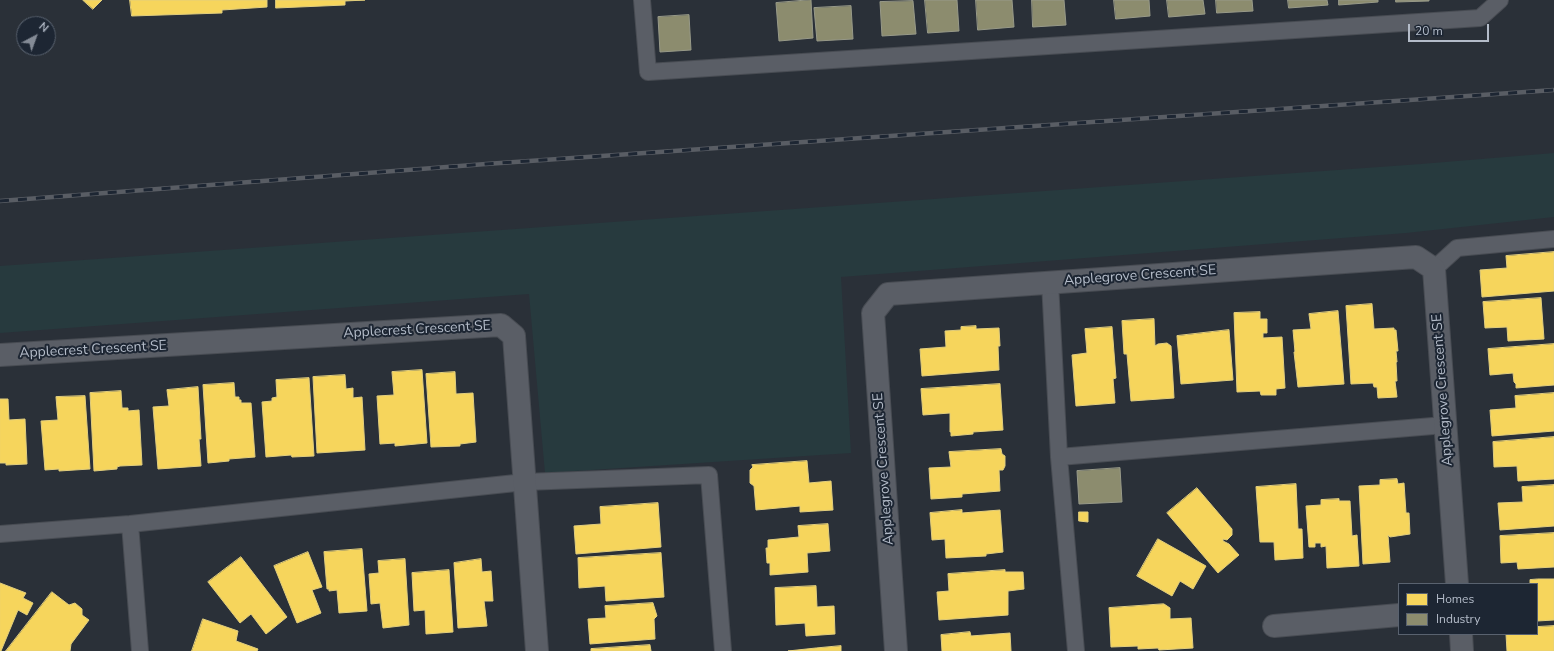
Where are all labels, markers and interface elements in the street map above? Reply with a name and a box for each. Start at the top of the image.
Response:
north arrow [16,16,56,56]
scale bar [1410,16,1491,42]
text: N [36,19,52,36]
text: 20 m [1415,23,1443,39]
street label: Applegrove Crescent SE [1063,262,1217,290]
street label: Applegrove Crescent SE [1429,313,1457,467]
street label: Applecrest Crescent SE [343,318,491,342]
street label: Applecrest Crescent SE [19,338,167,362]
street label: Applegrove Crescent SE [870,392,898,546]
legend [1398,583,1538,635]
text: Homes [1436,591,1474,607]
text: Industry [1436,611,1480,627]

